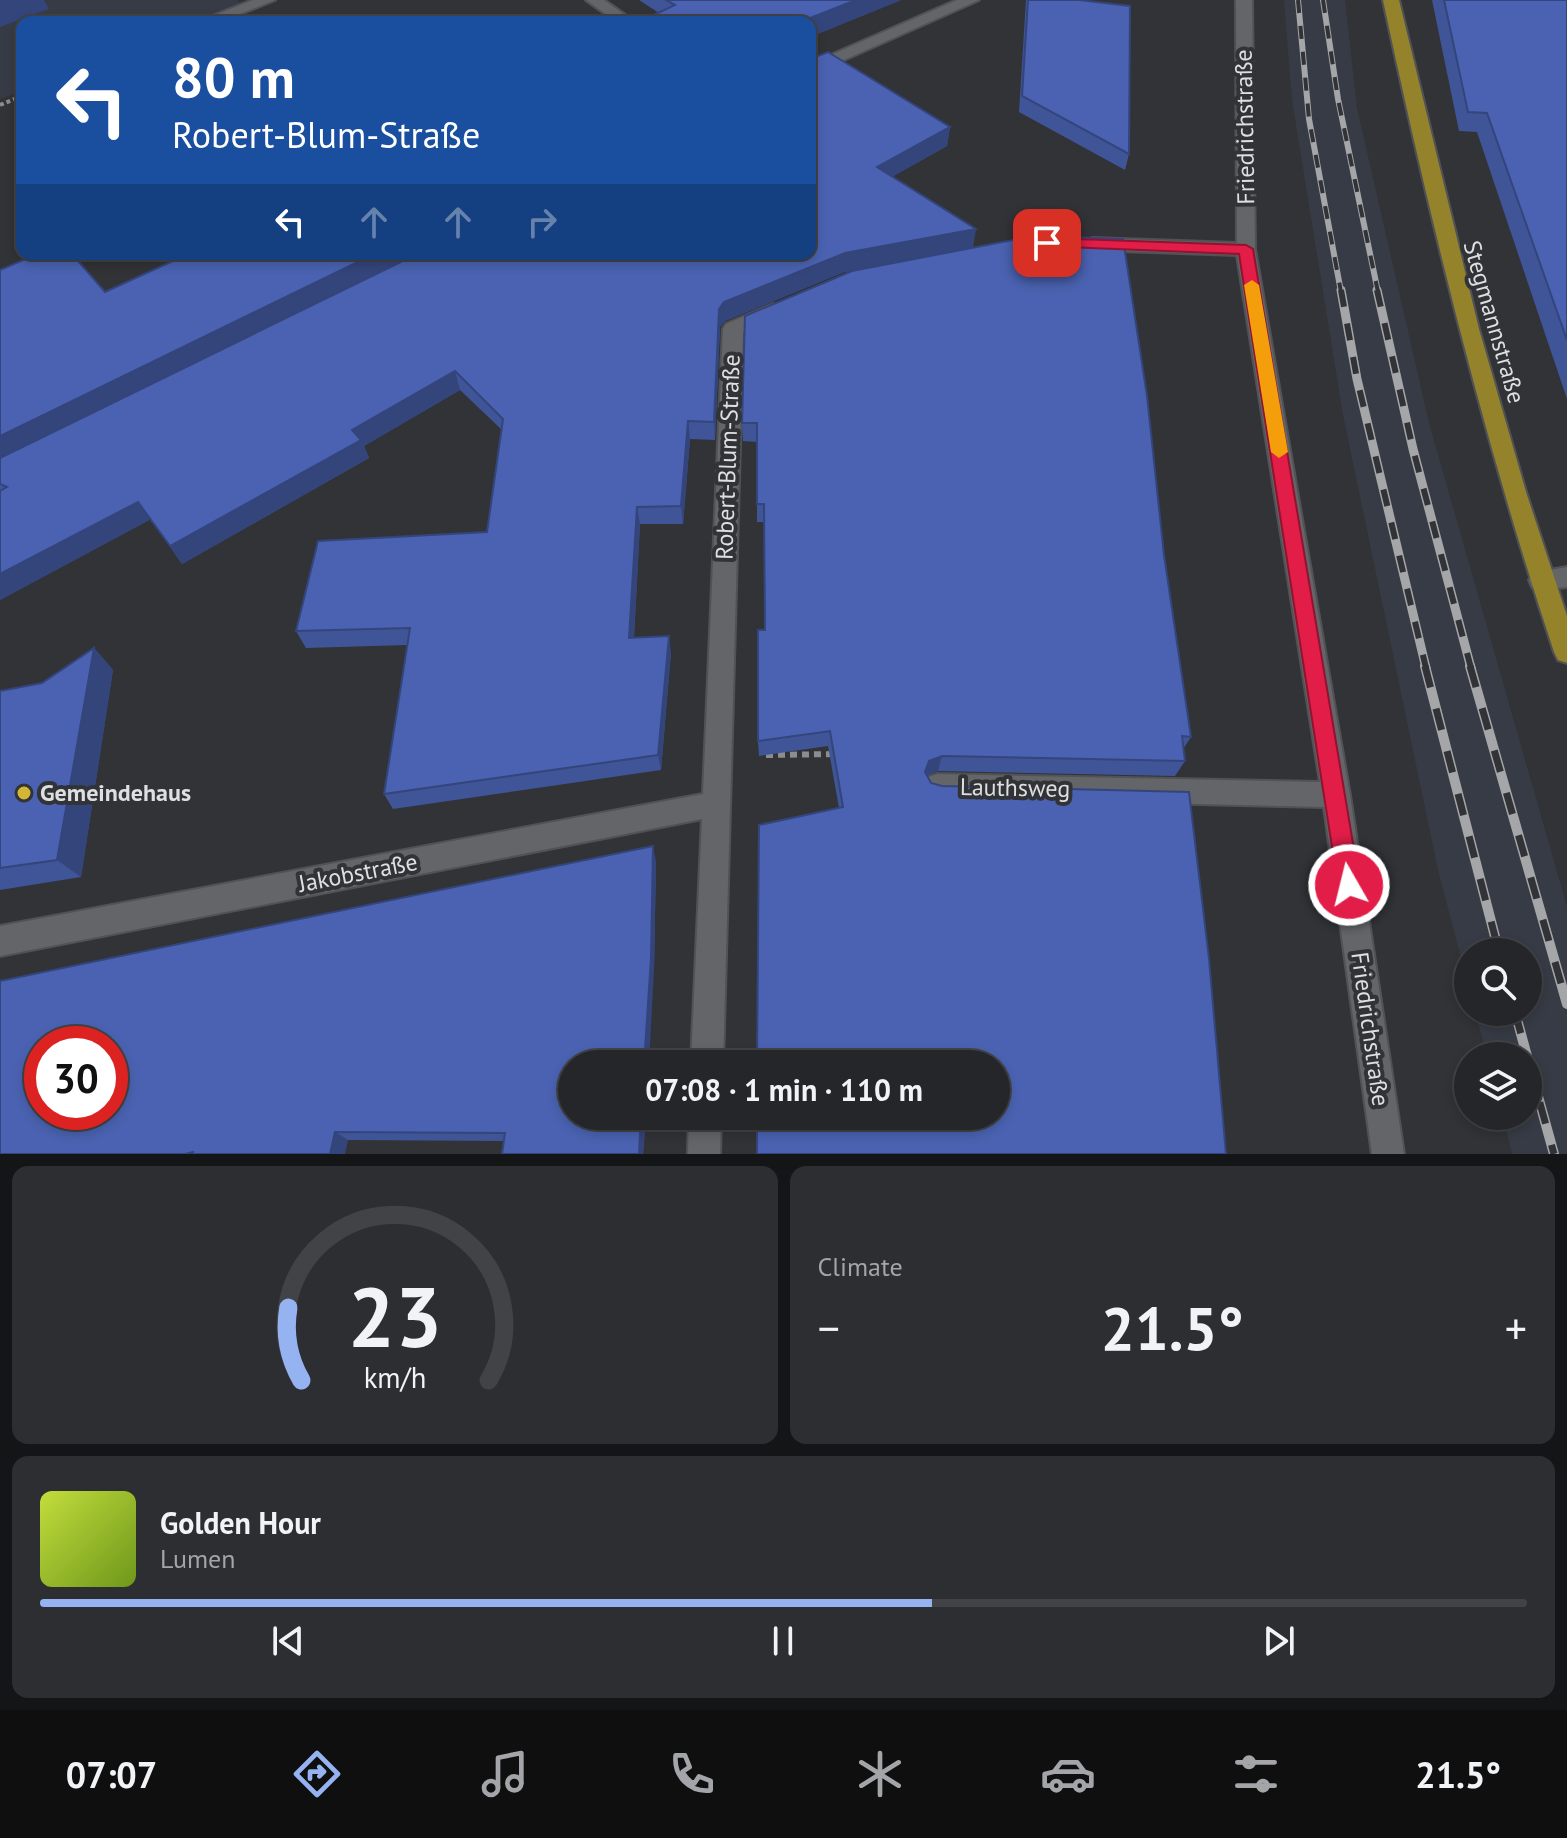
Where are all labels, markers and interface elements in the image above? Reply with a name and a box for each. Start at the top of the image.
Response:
text: 80 m [172,41,295,113]
icon: left [40,48,144,152]
street label: Friedrichstraße [1228,49,1261,205]
text: Robert-Blum-Straße [172,111,480,158]
icon: left [268,200,312,244]
icon: ahead [352,200,396,244]
icon: ahead [436,200,480,244]
icon: right [520,200,564,244]
pin [1013,209,1081,277]
icon: arrive [1025,221,1069,265]
street label: Stegmannstraße [1456,237,1533,407]
street label: Robert-Blum-Straße [708,354,747,560]
street label: Lauthsweg [960,771,1070,804]
place label: Gemeindehaus [40,777,191,808]
marker: Gemeindehaus [15,784,33,802]
position arrow [1307,843,1391,927]
street label: Jakobstraße [295,846,420,899]
map controls [1454,938,1542,1130]
button: search [1454,938,1542,1026]
street label: Friedrichstraße [1344,950,1397,1108]
speed limit sign: 30 [24,1026,128,1130]
button: layers [1454,1042,1542,1130]
text: 07:08 · 1 min · 110 m [645,1070,923,1109]
text: Climate [818,1250,903,1283]
text: 23 [348,1262,442,1370]
text: 21.5° [1101,1289,1244,1367]
text: − [818,1299,840,1356]
text: + [1505,1299,1527,1356]
text: km/h [363,1359,426,1396]
text: Golden Hour [160,1503,321,1542]
text: Lumen [160,1542,235,1575]
icon: previous [266,1619,310,1663]
icon: pause [761,1619,805,1663]
icon: next [1257,1619,1301,1663]
icon: directions [289,1746,345,1802]
icon: music [477,1746,533,1802]
icon: phone [664,1746,720,1802]
icon: climate [852,1746,908,1802]
icon: car [1040,1746,1096,1802]
icon: filters [1228,1746,1284,1802]
text: 07:07 [66,1751,157,1798]
text: 21.5° [1415,1751,1501,1798]

